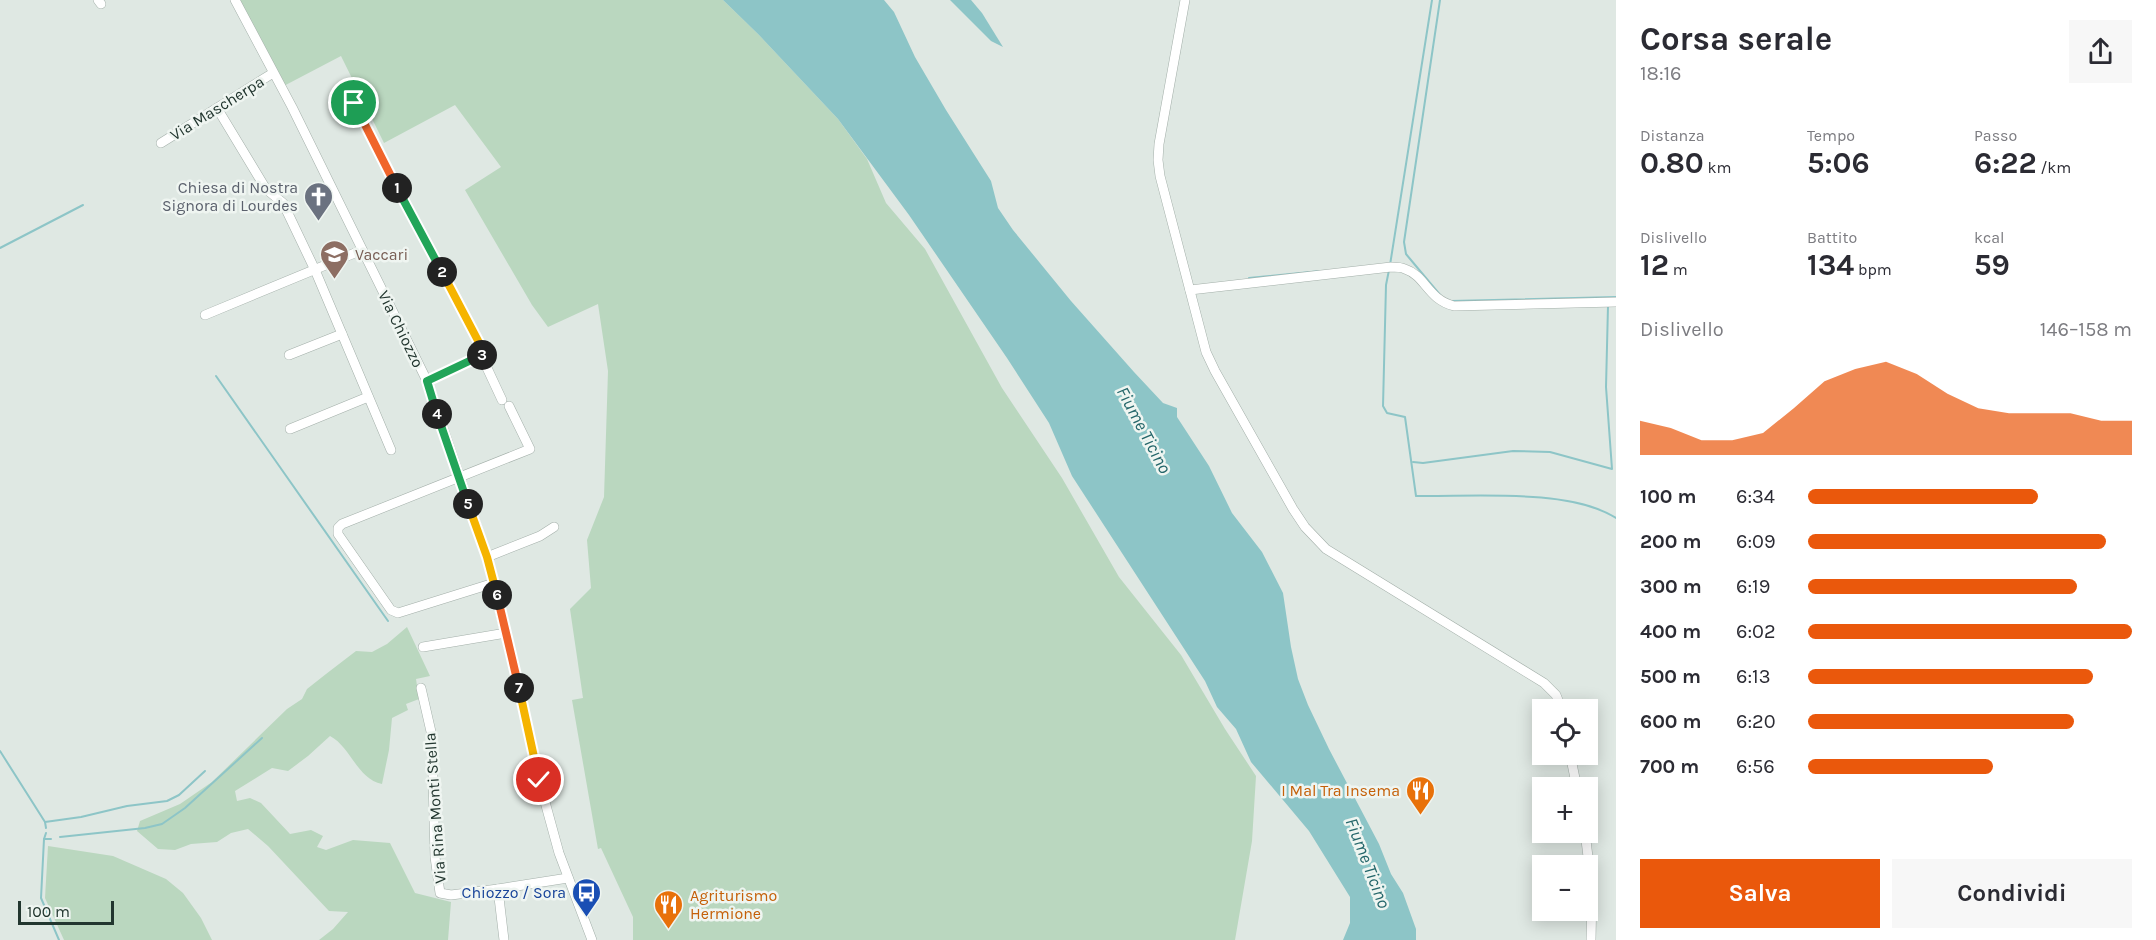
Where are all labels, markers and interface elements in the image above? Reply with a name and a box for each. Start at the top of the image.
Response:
text: Corsa serale [1640,20,1832,58]
button: share [2069,20,2132,83]
text: 18:16 [1640,62,1682,85]
street label: Via Mascherpa [167,72,267,144]
pin [328,77,379,128]
icon: arrive [337,86,370,119]
text: Distanza [1640,126,1705,145]
text: Tempo [1807,126,1855,145]
text: Passo [1974,126,2017,145]
text: 0.80 [1640,145,1704,181]
text: 5:06 [1807,145,1870,181]
text: 6:22 [1974,145,2037,181]
text: km [1704,158,1732,177]
text: /km [2037,158,2071,177]
pin: 1 [382,173,412,203]
place label: Chiesa di Nostra Signora di Lourdes [162,178,298,215]
text: 1 [394,178,400,197]
church icon: Chiesa di Nostra Signora di Lourdes [303,180,335,222]
text: Dislivello [1640,228,1707,247]
text: Battito [1807,228,1857,247]
text: kcal [1974,228,2005,247]
school or university icon: Vaccari [318,238,350,280]
place label: Vaccari [355,245,408,264]
text: 12 [1640,247,1669,283]
text: 134 [1807,247,1854,283]
text: 59 [1974,247,2010,283]
pin: 2 [427,257,457,287]
text: m [1669,260,1688,279]
text: bpm [1854,260,1892,279]
text: 2 [437,262,447,281]
street label: Via Chiozzo [374,287,428,371]
text: Dislivello [1640,318,1724,341]
text: 146–158 m [2040,318,2132,341]
pin: 3 [467,340,497,370]
text: 3 [477,345,487,364]
water label: Fiume Ticino [1112,383,1176,477]
pin: 4 [422,399,452,429]
text: 4 [432,404,442,423]
text: 100 m [1640,485,1696,508]
text: 6:34 [1736,485,1775,508]
pin: 5 [453,489,483,519]
text: 5 [463,494,473,513]
text: 200 m [1640,530,1701,553]
text: 6:09 [1736,530,1776,553]
text: 300 m [1640,575,1702,598]
text: 6:19 [1736,575,1770,598]
pin: 6 [482,580,512,610]
text: 6 [492,585,502,604]
text: 400 m [1640,620,1701,643]
text: 6:02 [1736,620,1776,643]
text: 500 m [1640,665,1701,688]
text: 6:13 [1736,665,1770,688]
pin: 7 [504,673,534,703]
text: 7 [515,678,523,697]
map controls [1532,699,1598,921]
button: locate [1532,699,1598,765]
text: 600 m [1640,710,1701,733]
text: 6:20 [1736,710,1776,733]
street label: Via Rina Monti Stella [420,732,450,884]
pin [513,754,564,805]
text: 700 m [1640,755,1699,778]
text: 6:56 [1736,755,1775,778]
icon: check [522,763,555,796]
restaurant icon: I Mal Tra Insema [1405,774,1437,816]
button: + [1532,777,1598,843]
place label: I Mal Tra Insema [1281,781,1400,800]
water label: Fiume Ticino [1341,815,1395,912]
button: − [1532,855,1598,921]
button: Salva [1640,859,1880,928]
button: Condividi [1892,859,2132,928]
bus stop icon: Chiozzo / Sora [571,876,603,918]
place label: Chiozzo / Sora [462,883,566,902]
place label: Agriturismo Hermione [690,886,777,923]
restaurant icon: Agriturismo Hermione [653,888,685,930]
scale bar [18,898,114,926]
text: 100 m [27,902,70,921]

